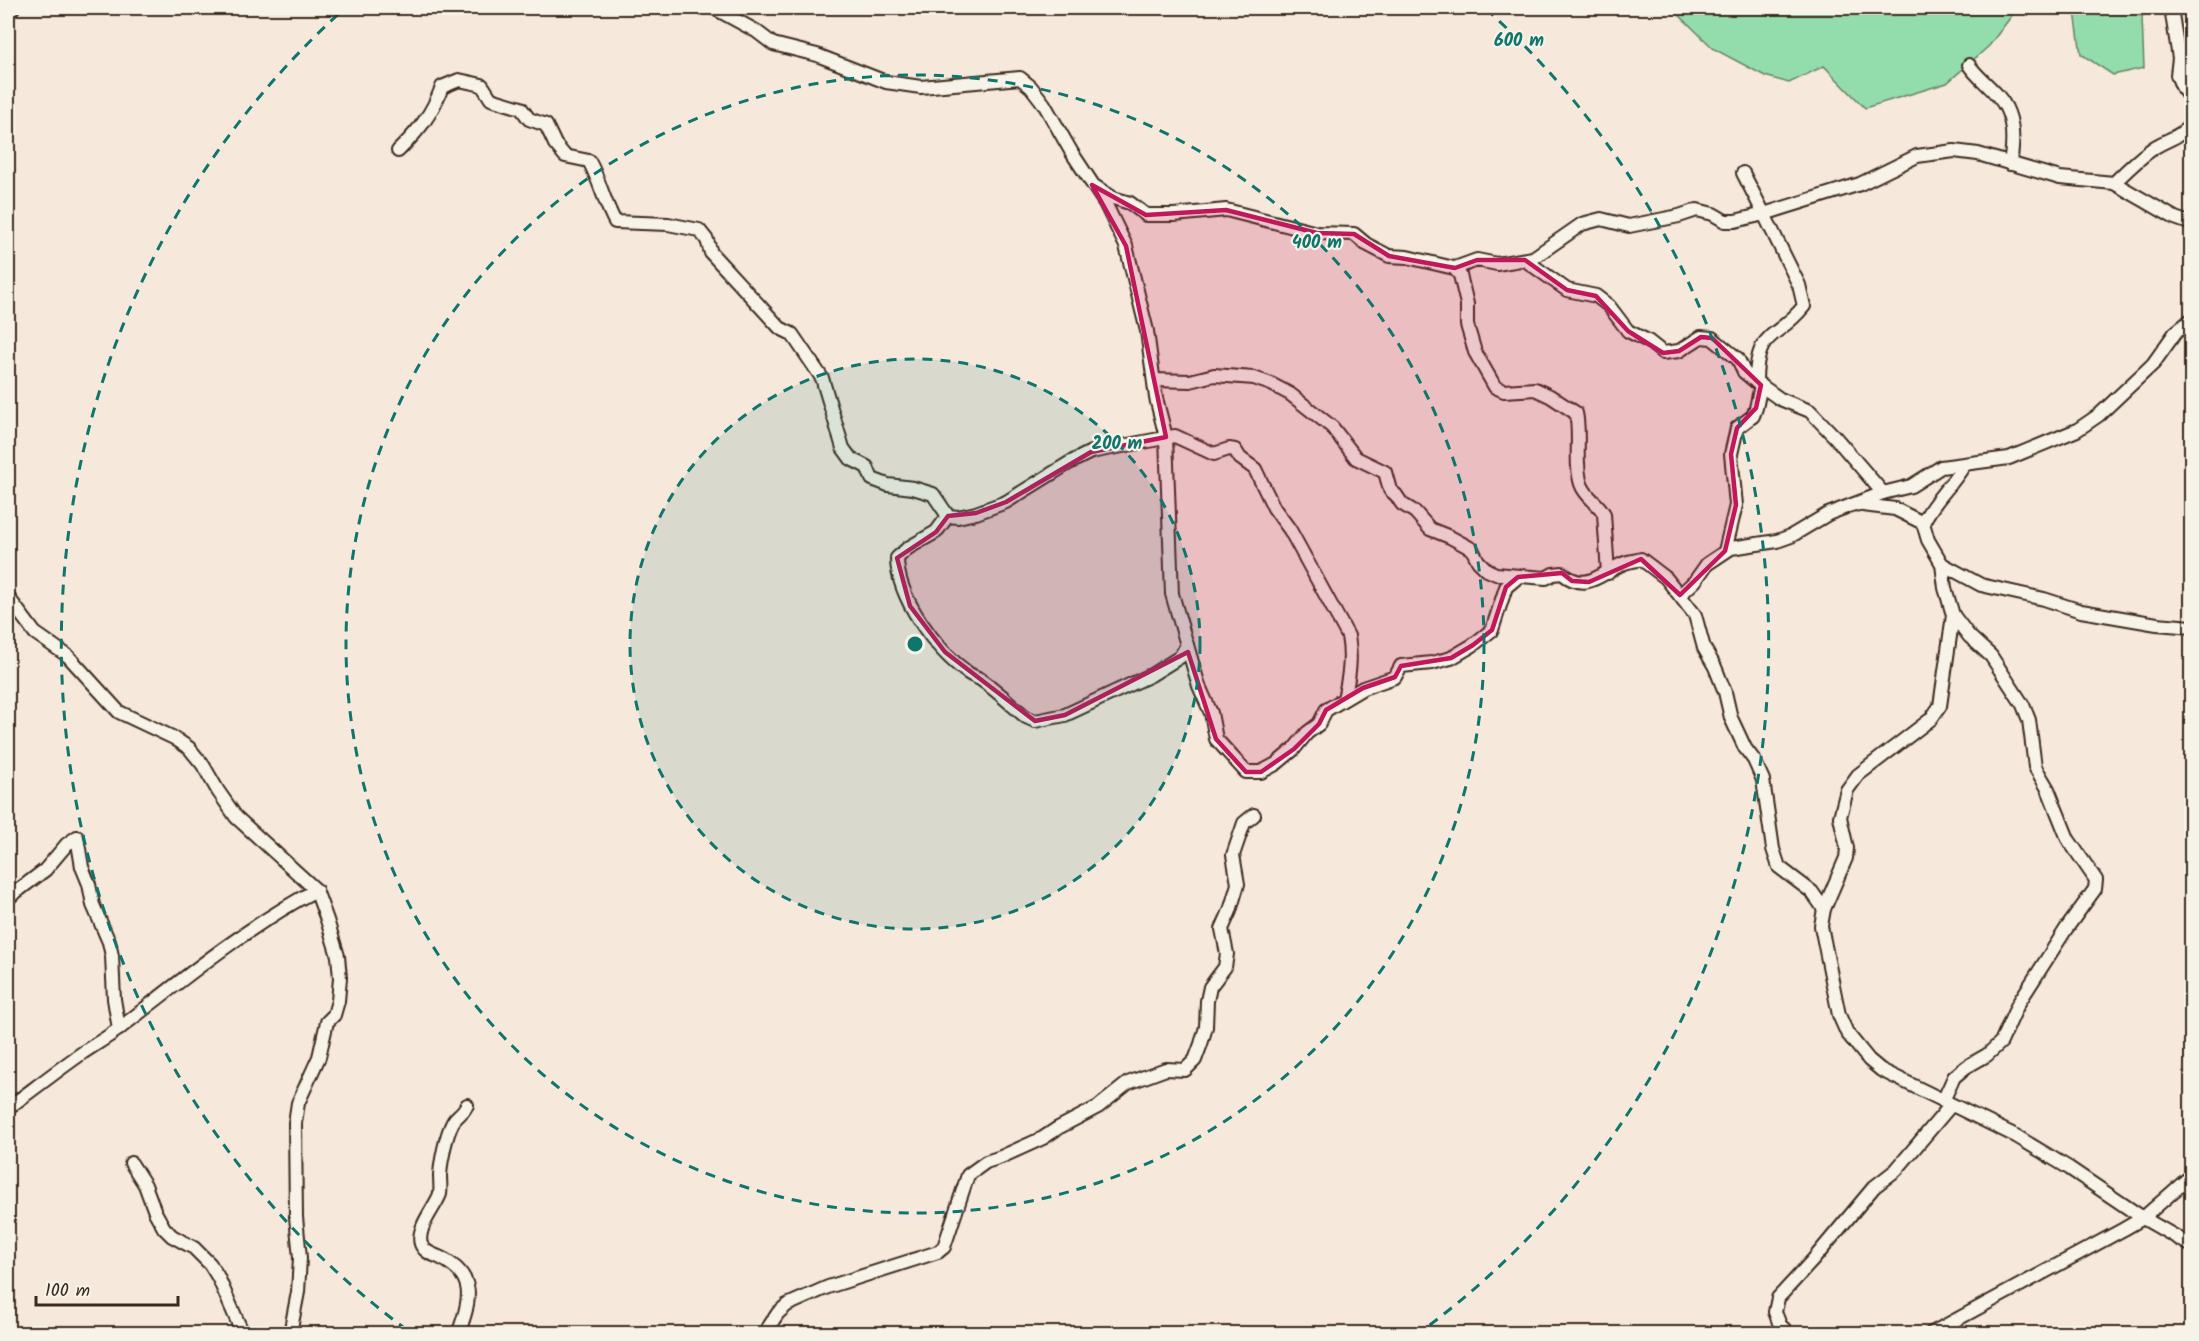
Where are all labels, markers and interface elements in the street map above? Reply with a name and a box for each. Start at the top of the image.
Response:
text: 600 m [1494,27,1544,56]
text: 400 m [1292,229,1342,258]
text: 200 m [1092,430,1143,459]
centre of rings [905,634,925,654]
scale bar [36,1269,178,1307]
text: 100 m [45,1277,90,1306]

